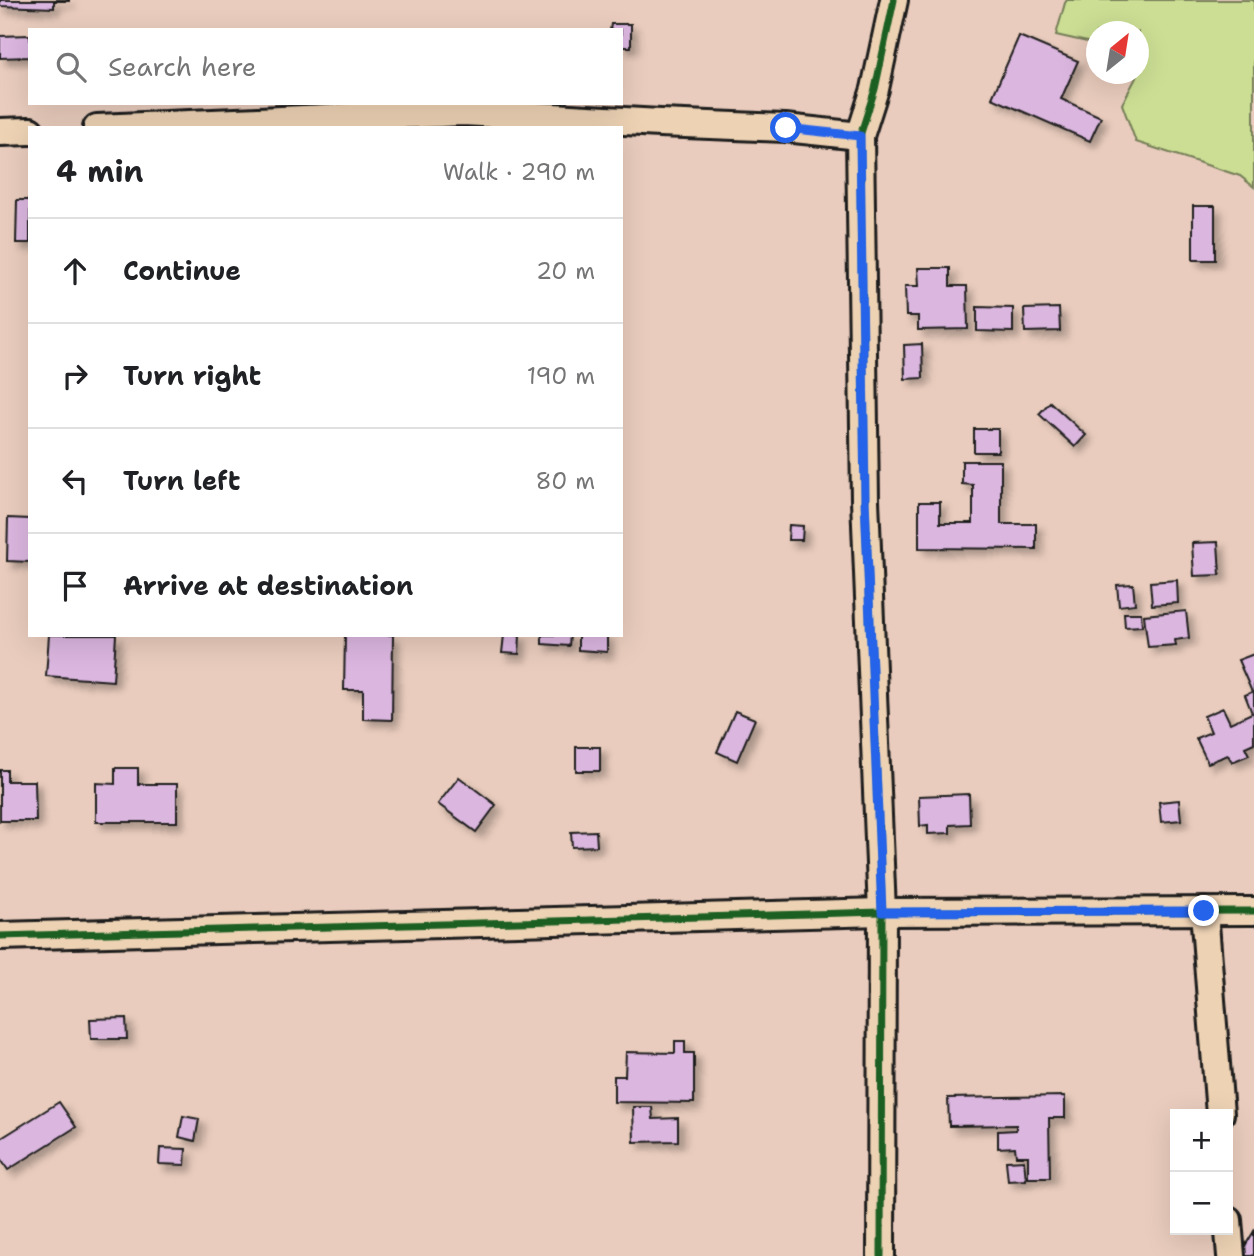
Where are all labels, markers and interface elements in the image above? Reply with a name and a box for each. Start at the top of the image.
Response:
north arrow [1086,21,1149,84]
search box [28,28,623,105]
icon: search [52,48,90,86]
text: Search here [108,49,257,84]
route start [770,112,801,143]
text: 4 min [56,151,143,192]
text: Walk · 290 m [443,157,595,187]
icon: ahead [56,252,94,290]
text: Continue [123,253,241,288]
text: 20 m [536,256,595,286]
icon: right [56,357,94,395]
text: Turn right [123,358,261,393]
text: 190 m [527,361,595,391]
icon: left [56,462,94,500]
text: Turn left [123,463,240,498]
text: 80 m [536,466,595,496]
icon: arrive [56,567,94,605]
text: Arrive at destination [123,568,413,603]
route end [1188,895,1219,926]
map controls [1170,1109,1233,1235]
button: + [1170,1109,1233,1172]
button: − [1170,1172,1233,1235]

